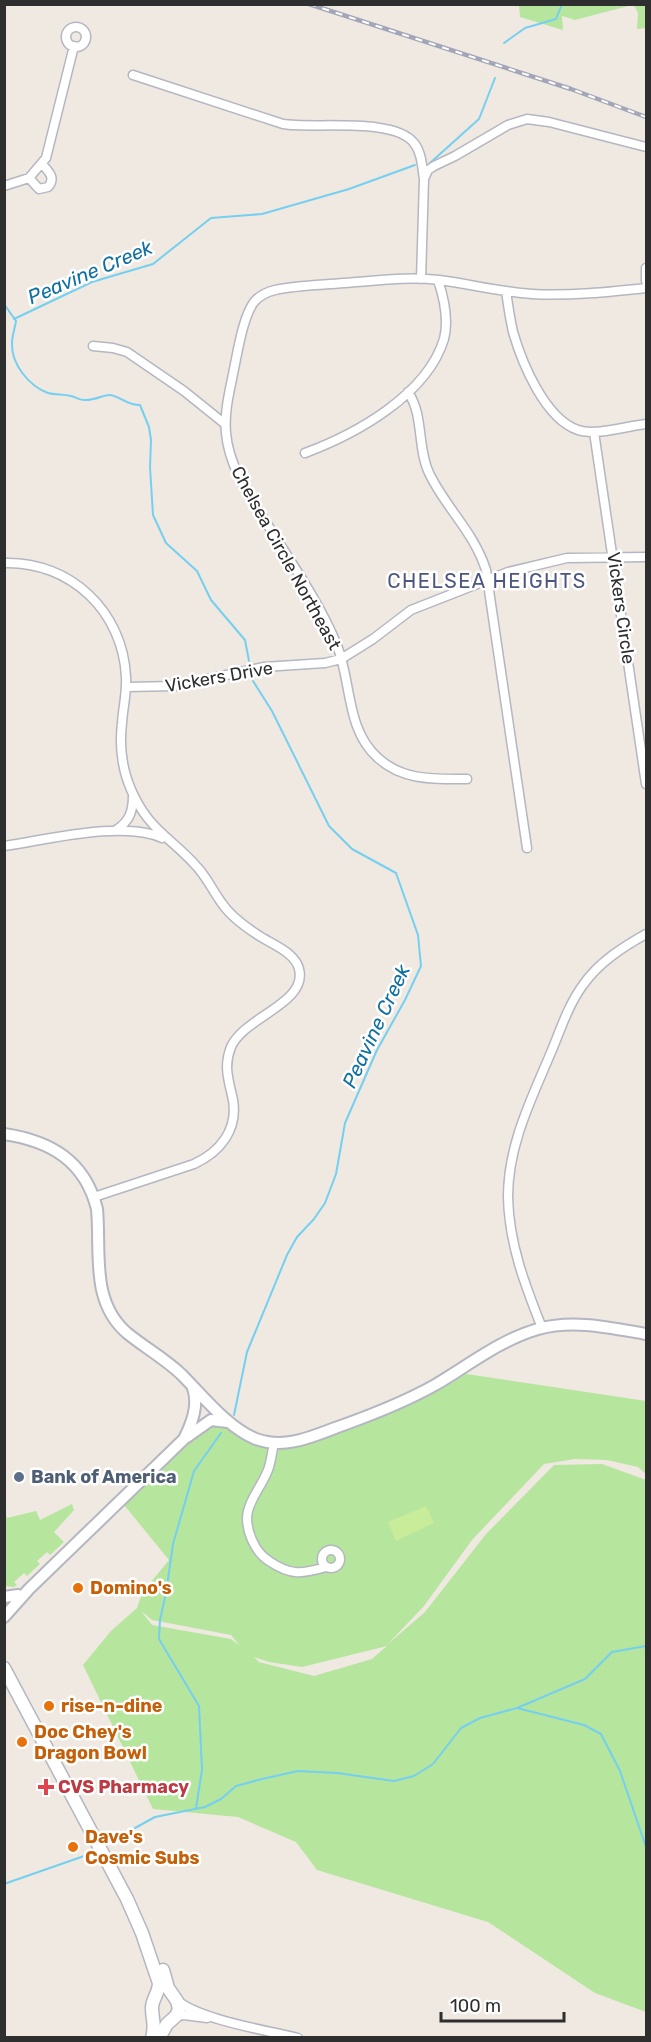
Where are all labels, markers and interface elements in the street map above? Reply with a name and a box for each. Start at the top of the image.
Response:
water label: Peavine Creek [24,235,157,309]
street label: Chelsea Circle Northeast [226,462,346,654]
street label: Vickers Circle [602,551,640,665]
district label: CHELSEA HEIGHTS [387,569,587,593]
street label: Vickers Drive [164,657,274,697]
water label: Peavine Creek [337,960,415,1092]
place label: Bank of America [31,1466,177,1488]
marker: Bank of America [12,1470,26,1484]
place label: Domino's [90,1577,172,1599]
marker: Domino's [71,1581,85,1595]
place label: rise-n-dine [61,1695,163,1717]
marker: rise-n-dine [42,1699,56,1713]
place label: Doc Chey's Dragon Bowl [34,1721,147,1764]
marker: Doc Chey's Dragon Bowl [15,1735,29,1749]
place label: CVS Pharmacy [58,1776,189,1798]
marker: CVS Pharmacy [39,1780,53,1794]
place label: Dave's Cosmic Subs [85,1826,200,1869]
marker: Dave's Cosmic Subs [66,1840,80,1854]
scale bar [441,1985,564,2023]
text: 100 m [450,1995,501,2017]

